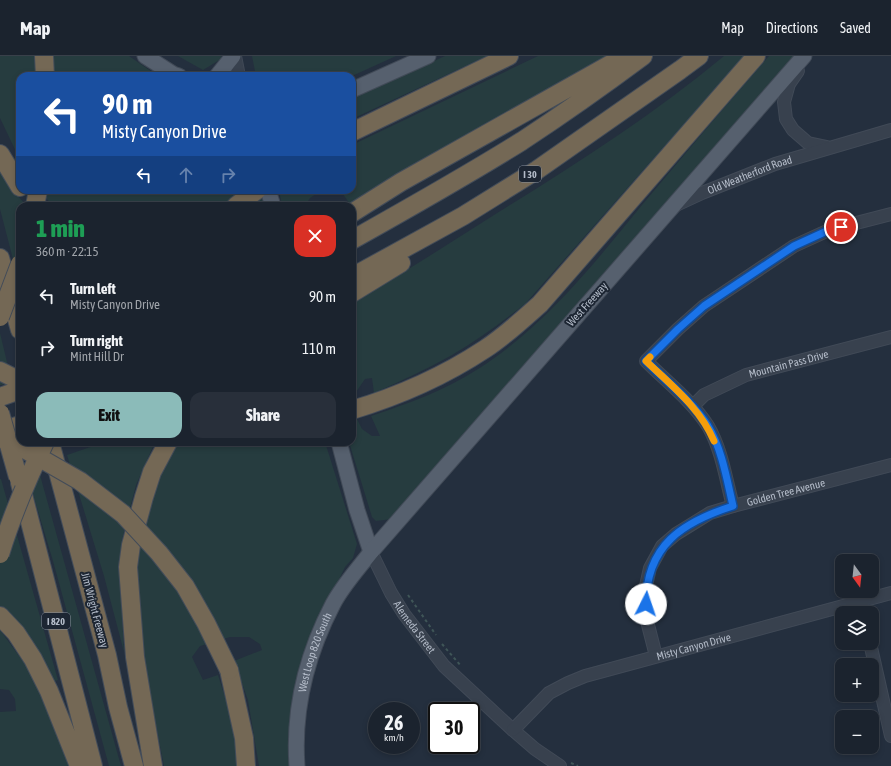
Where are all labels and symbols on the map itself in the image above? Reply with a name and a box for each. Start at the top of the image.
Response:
street label: Old Weatherford Road [706,153,793,196]
road number: I 30 [519,166,541,182]
pin [824,210,858,244]
street label: West Freeway [564,279,610,328]
street label: Mountain Pass Drive [747,348,830,380]
street label: Golden Tree Avenue [746,476,826,508]
north arrow [835,554,879,598]
street label: Jim Wright Freeway [79,571,111,649]
position arrow [625,583,667,625]
street label: Alemeda Street [391,599,438,655]
street label: West Loop 820 South [296,611,334,693]
road number: I 820 [42,613,70,629]
street label: Misty Canyon Drive [655,631,732,662]
speed limit sign: 30 [428,702,480,754]

